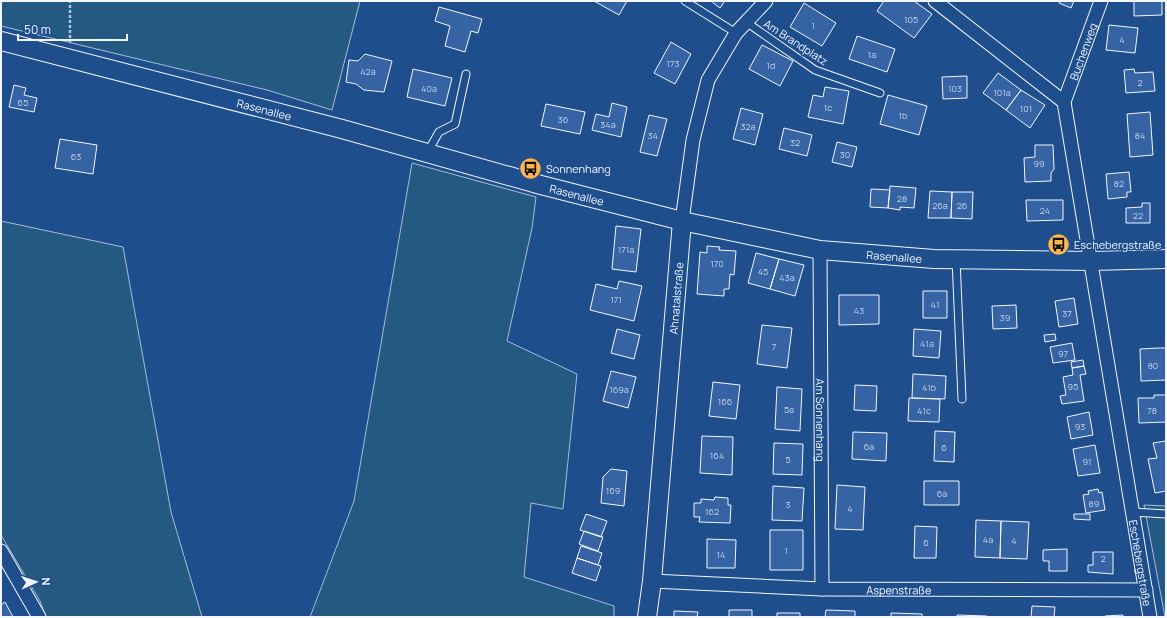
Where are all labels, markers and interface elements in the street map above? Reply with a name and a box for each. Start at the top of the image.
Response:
house number: 105 [904,13,918,26]
scale bar [18,16,127,42]
street label: Am Brandplatz [761,16,831,68]
house number: 1 [811,19,815,32]
text: 50 m [24,21,51,38]
street label: Buchenweg [1065,21,1100,82]
house number: 4 [1119,33,1125,46]
house number: 1a [868,48,876,61]
house number: 173 [666,57,680,70]
house number: 1d [767,59,775,72]
house number: 42a [360,65,376,78]
house number: 2 [1137,76,1143,89]
house number: 40a [421,82,437,95]
house number: 103 [948,82,962,95]
house number: 101a [993,86,1011,99]
street label: Rasenallee [235,95,294,123]
house number: 65 [18,96,28,109]
house number: 1c [824,101,832,114]
house number: 101 [1020,102,1032,115]
house number: 1b [899,109,907,122]
house number: 36 [558,113,569,126]
house number: 34a [600,118,616,131]
house number: 32a [740,120,756,133]
house number: 34 [648,129,658,142]
house number: 84 [1135,129,1145,142]
house number: 32 [790,136,800,149]
house number: 30 [840,148,850,161]
house number: 63 [71,150,81,163]
bus stop icon: Sonnenhang [518,155,544,181]
house number: 99 [1033,157,1045,170]
place label: Sonnenhang [546,161,611,176]
house number: 82 [1114,177,1124,190]
street label: Rasenallee [548,180,606,208]
house number: 28 [897,192,907,205]
house number: 26a [932,199,948,212]
house number: 26 [957,199,968,212]
house number: 24 [1040,204,1050,217]
house number: 22 [1133,209,1143,222]
bus stop icon: Eschebergstraße [1045,231,1071,257]
place label: Eschebergstraße [1074,237,1162,252]
house number: 171a [618,243,634,256]
street label: Rasenallee [866,246,923,266]
house number: 170 [710,257,724,270]
street label: Ahnatalstraße [665,261,686,335]
house number: 45 [758,265,768,278]
house number: 43a [779,271,795,284]
house number: 171 [610,293,622,306]
house number: 41 [931,298,939,311]
house number: 43 [854,304,864,317]
house number: 37 [1062,307,1072,320]
house number: 39 [1000,311,1010,324]
house number: 41a [920,337,934,350]
house number: 7 [772,340,777,353]
house number: 97 [1058,347,1068,360]
house number: 80 [1148,359,1158,372]
street label: Am Sonnenhang [813,378,829,462]
house number: 95 [1068,380,1078,393]
house number: 41b [922,381,936,394]
house number: 169a [609,383,629,396]
house number: 166 [718,395,733,408]
house number: 5a [784,403,794,416]
house number: 41c [917,404,931,417]
house number: 78 [1147,404,1157,417]
house number: 93 [1075,420,1085,433]
house number: 6a [864,440,874,453]
house number: 6 [941,441,947,454]
house number: 164 [710,449,724,462]
house number: 5 [785,453,791,466]
house number: 91 [1082,455,1092,468]
house number: 169 [606,484,620,497]
house number: 6a [937,487,947,500]
house number: 89 [1089,497,1099,510]
house number: 3 [786,498,791,511]
house number: 4 [847,502,853,515]
house number: 162 [705,505,719,518]
street label: Eschebergstraße [1126,518,1156,608]
house number: 4a [983,533,993,546]
house number: 4 [1011,534,1017,547]
house number: 6 [923,536,929,549]
house number: 1 [784,544,788,557]
house number: 14 [717,548,725,561]
house number: 2 [1100,552,1106,565]
north arrow [16,562,56,602]
text: N [39,577,54,586]
street label: Aspenstraße [866,582,932,597]

